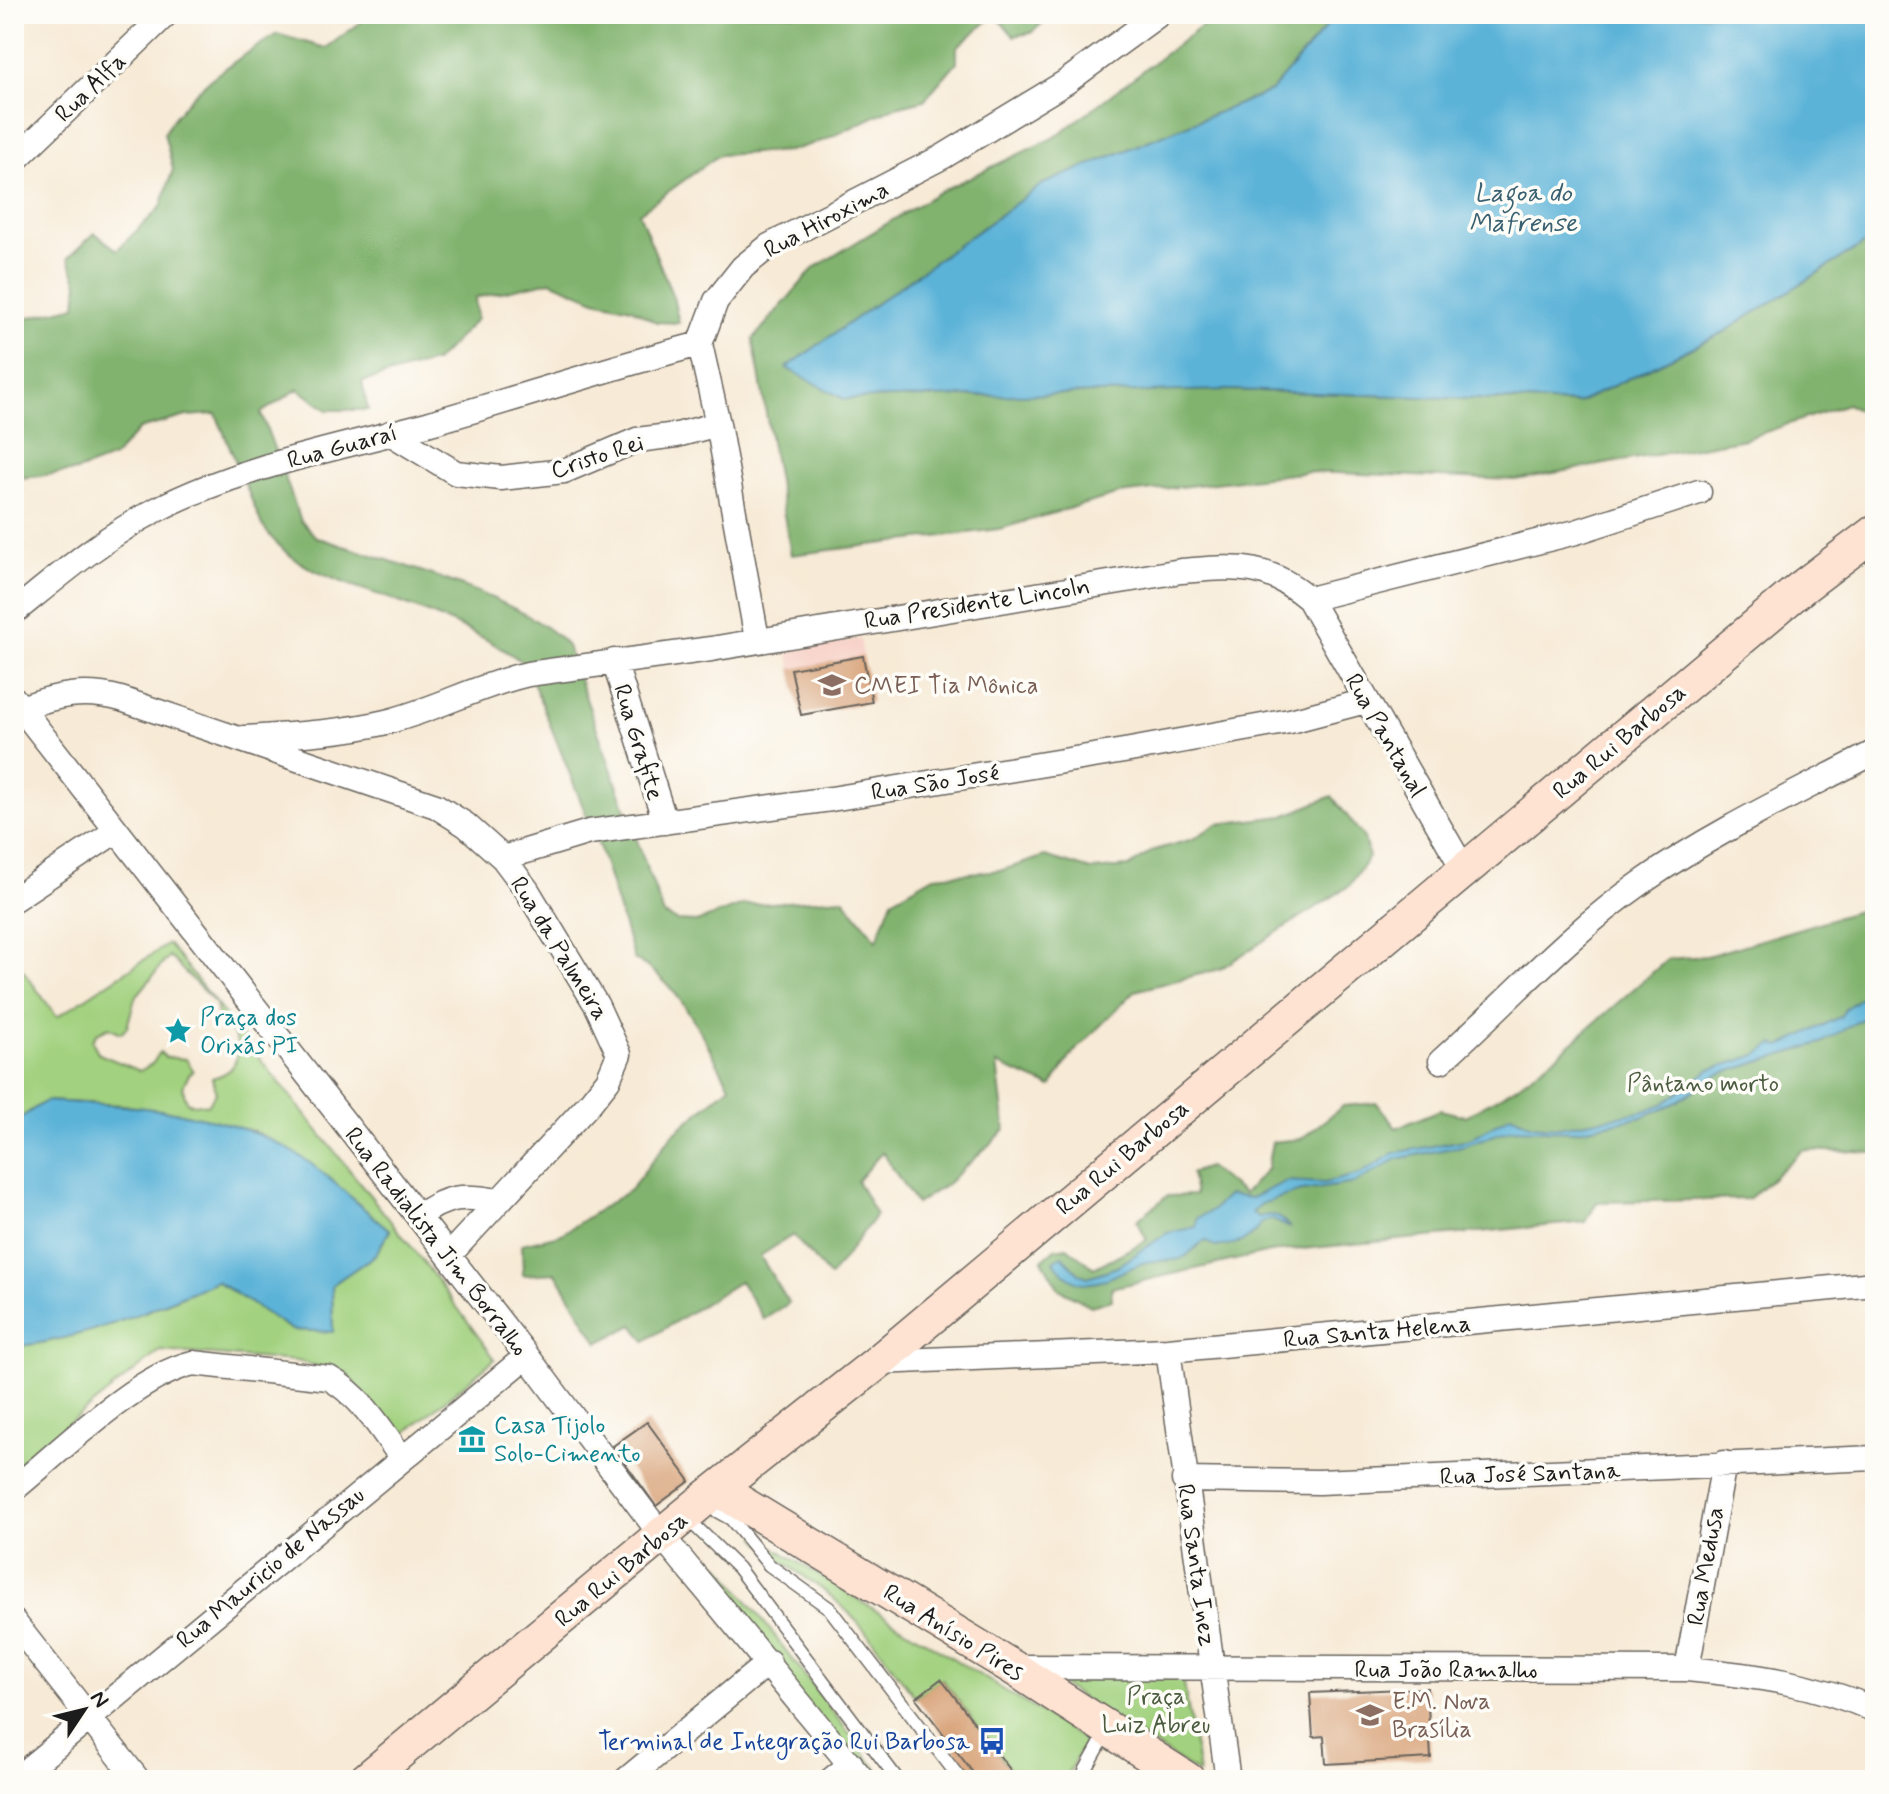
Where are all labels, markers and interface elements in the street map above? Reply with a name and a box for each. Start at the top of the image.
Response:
street label: Rua Alfa [49,47,133,130]
street label: Rua Hiroxima [759,174,895,266]
water label: Lagoa do Mafrense [1469,177,1578,241]
street label: Rua Guaraí [284,418,401,477]
street label: Cristo Rei [547,428,648,487]
street label: Rua Presidente Lincoln [862,571,1092,638]
street label: Rua Pantanal [1337,668,1433,803]
school or university icon: CMEI Tia Mônica [817,670,847,700]
place label: CMEI Tia Mônica [854,671,1039,702]
street label: Rua Rui Barbosa [1547,677,1693,807]
street label: Rua Grafite [605,681,670,804]
street label: Rua São José [869,758,1002,809]
street label: Rua da Palmeira [502,871,615,1027]
place label: Praça dos Orixás PI [200,1003,298,1062]
place icon: Praça dos Orixás PI [163,1016,193,1046]
park label: Pântano morto [1627,1069,1779,1100]
street label: Rua Rui Barbosa [1050,1093,1196,1223]
street label: Rua Radialista Jim Borralho [337,1121,535,1363]
street label: Rua Santa Helena [1282,1309,1472,1356]
place label: Casa Tijolo Solo-Cimento [494,1411,640,1470]
museum icon: Casa Tijolo Solo-Cimento [457,1424,487,1454]
street label: Rua José Santana [1439,1456,1622,1493]
street label: Rua Mauricio de Nassau [170,1480,372,1656]
street label: Rua Santa Inez [1169,1482,1222,1648]
street label: Rua Rui Barbosa [549,1505,695,1635]
street label: Rua Medusa [1681,1505,1732,1628]
street label: Rua Anísio Pires [877,1578,1029,1689]
street label: Rua João Ramalho [1355,1655,1537,1686]
north arrow [44,1670,124,1750]
park label: Praça Luiz Abreu [1102,1682,1210,1741]
text: N [83,1686,114,1714]
place label: E.M. Nova Brasília [1392,1687,1491,1746]
school or university icon: E.M. Nova Brasília [1355,1700,1385,1730]
bus stop icon: Terminal de Integração Rui Barbosa [977,1726,1007,1756]
place label: Terminal de Integração Rui Barbosa [598,1727,971,1760]

